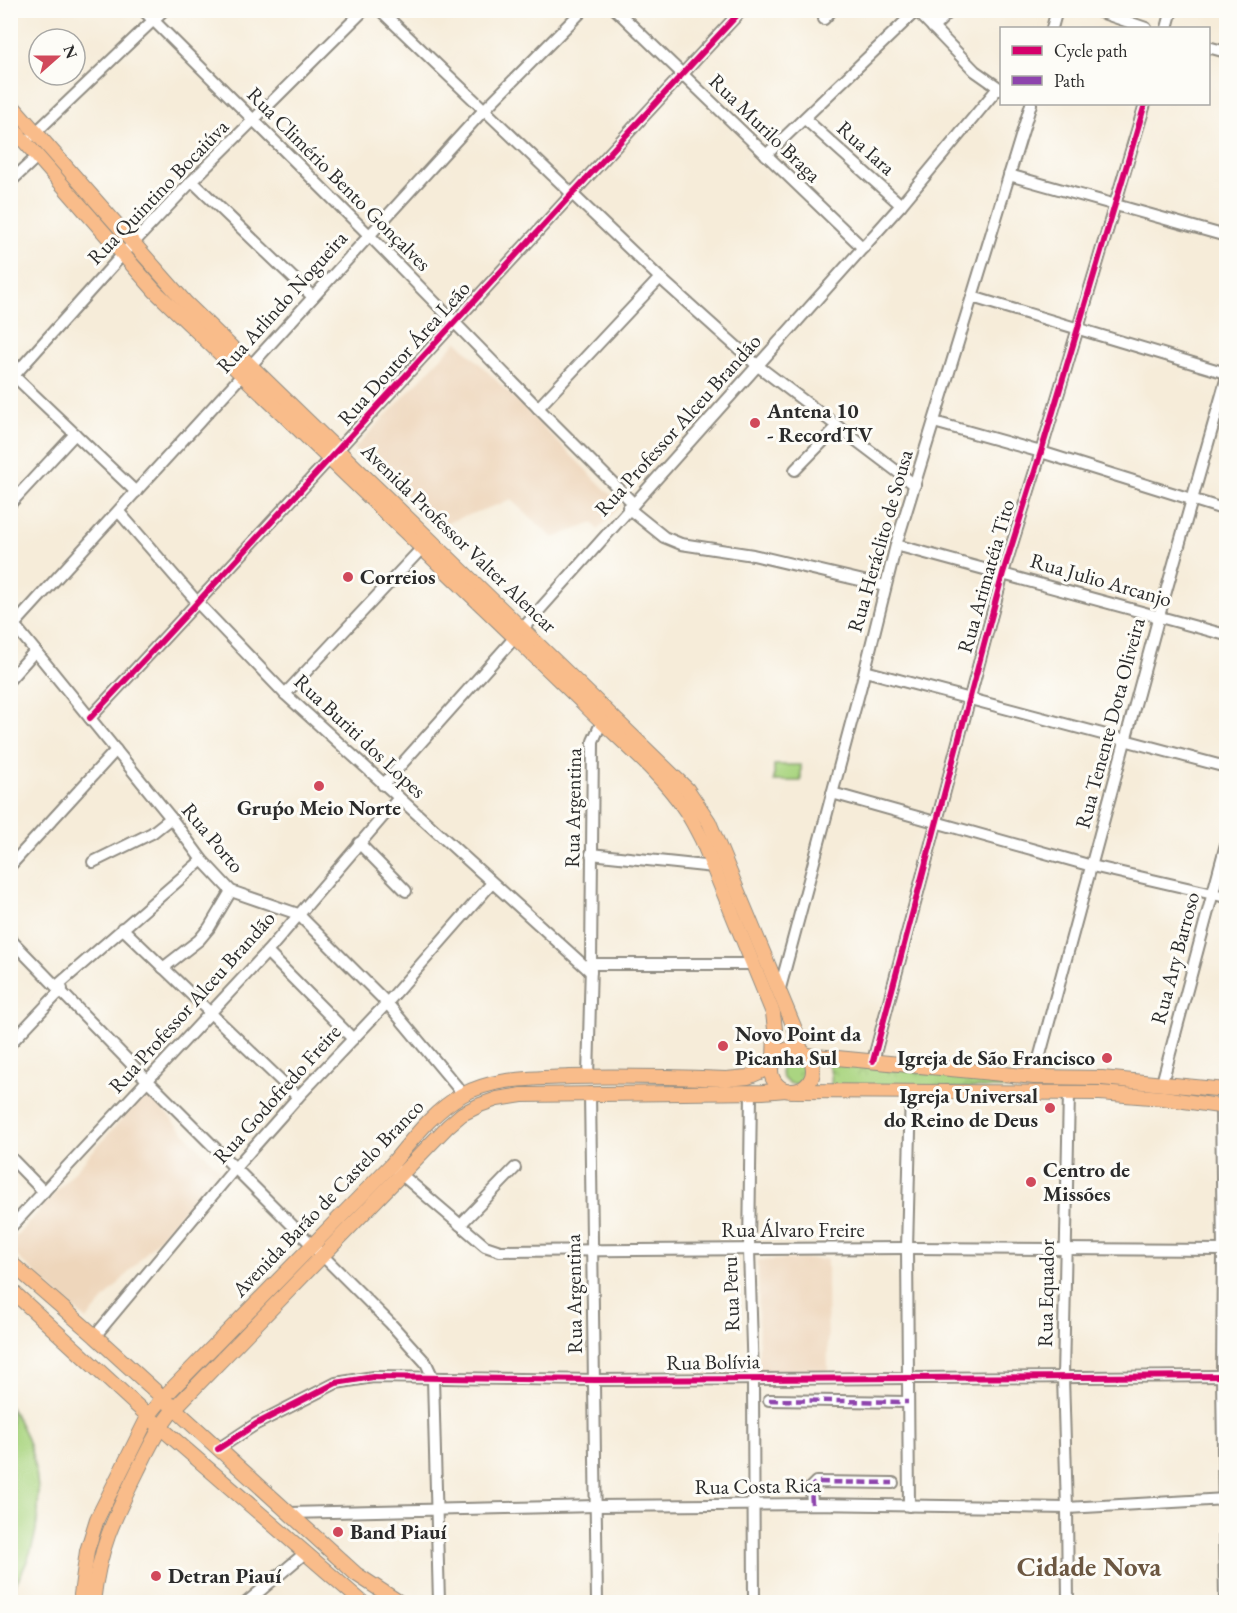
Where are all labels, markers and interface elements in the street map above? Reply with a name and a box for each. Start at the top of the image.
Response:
north arrow [27,27,87,87]
legend [1000,27,1210,105]
text: Cycle path [1054,39,1128,62]
text: N [58,42,83,62]
street label: Rua Murilo Braga [704,67,828,188]
text: Path [1054,69,1085,92]
street label: Rua Climério Bento Gonçalves [241,81,437,277]
street label: Rua Quintino Bocaiúva [81,113,235,271]
street label: Rua Iara [831,114,902,181]
street label: Rua Arlindo Nogueira [210,224,353,379]
street label: Rua Doutor Área Leão [331,275,476,431]
street label: Rua Professor Alceu Brandão [588,328,767,522]
place label: Antena 10 - RecordTV [766,397,873,448]
marker: Antena 10 - RecordTV [748,416,762,430]
street label: Avenida Professor Valter Alencar [355,436,563,638]
street label: Rua Heráclito de Sousa [841,446,919,635]
street label: Rua Arimatéia Tito [951,496,1020,656]
street label: Rua Julio Arcanjo [1027,546,1175,613]
place label: Correios [360,563,436,590]
marker: Correios [341,570,355,584]
street label: Rua Tenente Dota Oliveira [1068,614,1151,831]
street label: Rua Buriti dos Lopes [289,668,432,804]
street label: Rua Argentina [558,747,587,868]
marker: Gruṕo Meio Norte [312,779,326,793]
place label: Gruṕo Meio Norte [237,794,401,821]
street label: Rua Porto [176,797,251,878]
street label: Rua Ary Barroso [1144,889,1205,1027]
street label: Rua Professor Alceu Brandão [102,905,281,1099]
street label: Rua Godofredo Freire [207,1018,346,1169]
place label: Novo Point da Picanha Sul [735,1020,862,1071]
marker: Novo Point da Picanha Sul [716,1039,730,1053]
place label: Igreja de São Francisco [897,1044,1095,1071]
marker: Igreja de São Francisco [1100,1051,1114,1065]
place label: Igreja Universal do Reino de Deus [884,1082,1038,1133]
street label: Avenida Barão de Castelo Branco [225,1093,429,1303]
marker: Igreja Universal do Reino de Deus [1043,1101,1057,1115]
place label: Centro de Missões [1043,1156,1130,1207]
marker: Centro de Missões [1024,1175,1038,1189]
street label: Rua Álvaro Freire [721,1216,865,1243]
street label: Rua Argentina [559,1233,588,1354]
street label: Rua Equador [1031,1239,1060,1347]
street label: Rua Peru [716,1256,745,1332]
street label: Rua Bolívia [666,1347,761,1376]
street label: Rua Costa Rica [694,1471,822,1500]
place label: Band Piauí [350,1518,447,1545]
marker: Band Piauí [331,1525,345,1539]
district label: Cidade Nova [1017,1549,1161,1584]
place label: Detran Piauí [168,1562,281,1589]
marker: Detran Piauí [149,1569,163,1583]

